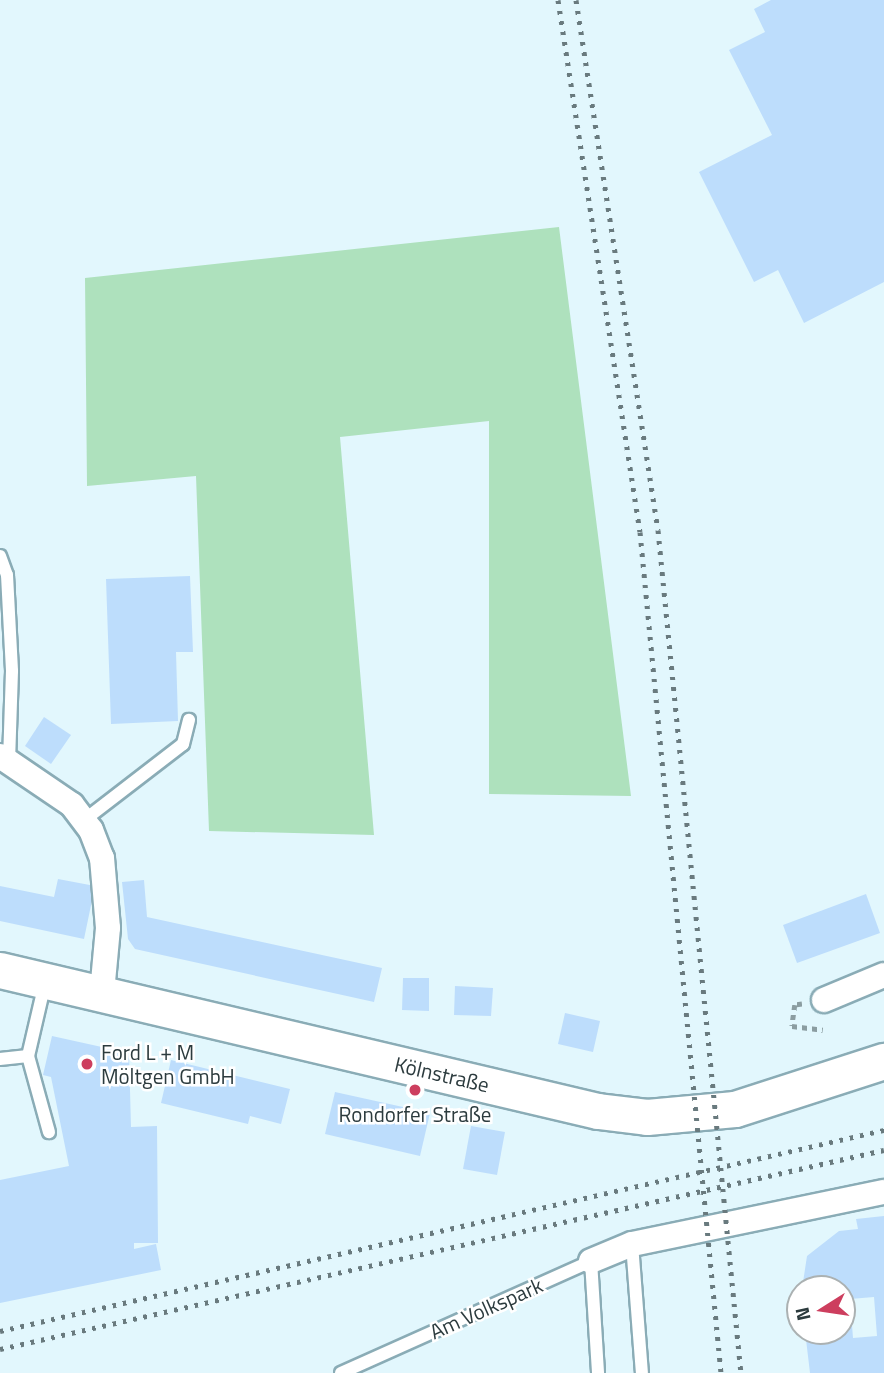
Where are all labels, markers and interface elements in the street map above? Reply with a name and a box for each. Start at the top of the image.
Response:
place label: Ford L + M Möltgen GmbH [101,1039,235,1089]
street label: Kölnstraße [392,1051,492,1097]
marker: Ford L + M Möltgen GmbH [79,1056,95,1072]
marker: Rondorfer Straße [407,1082,423,1098]
place label: Rondorfer Straße [339,1101,491,1127]
street label: Am Volkspark [426,1272,546,1344]
north arrow [786,1275,856,1345]
text: N [786,1305,817,1324]

